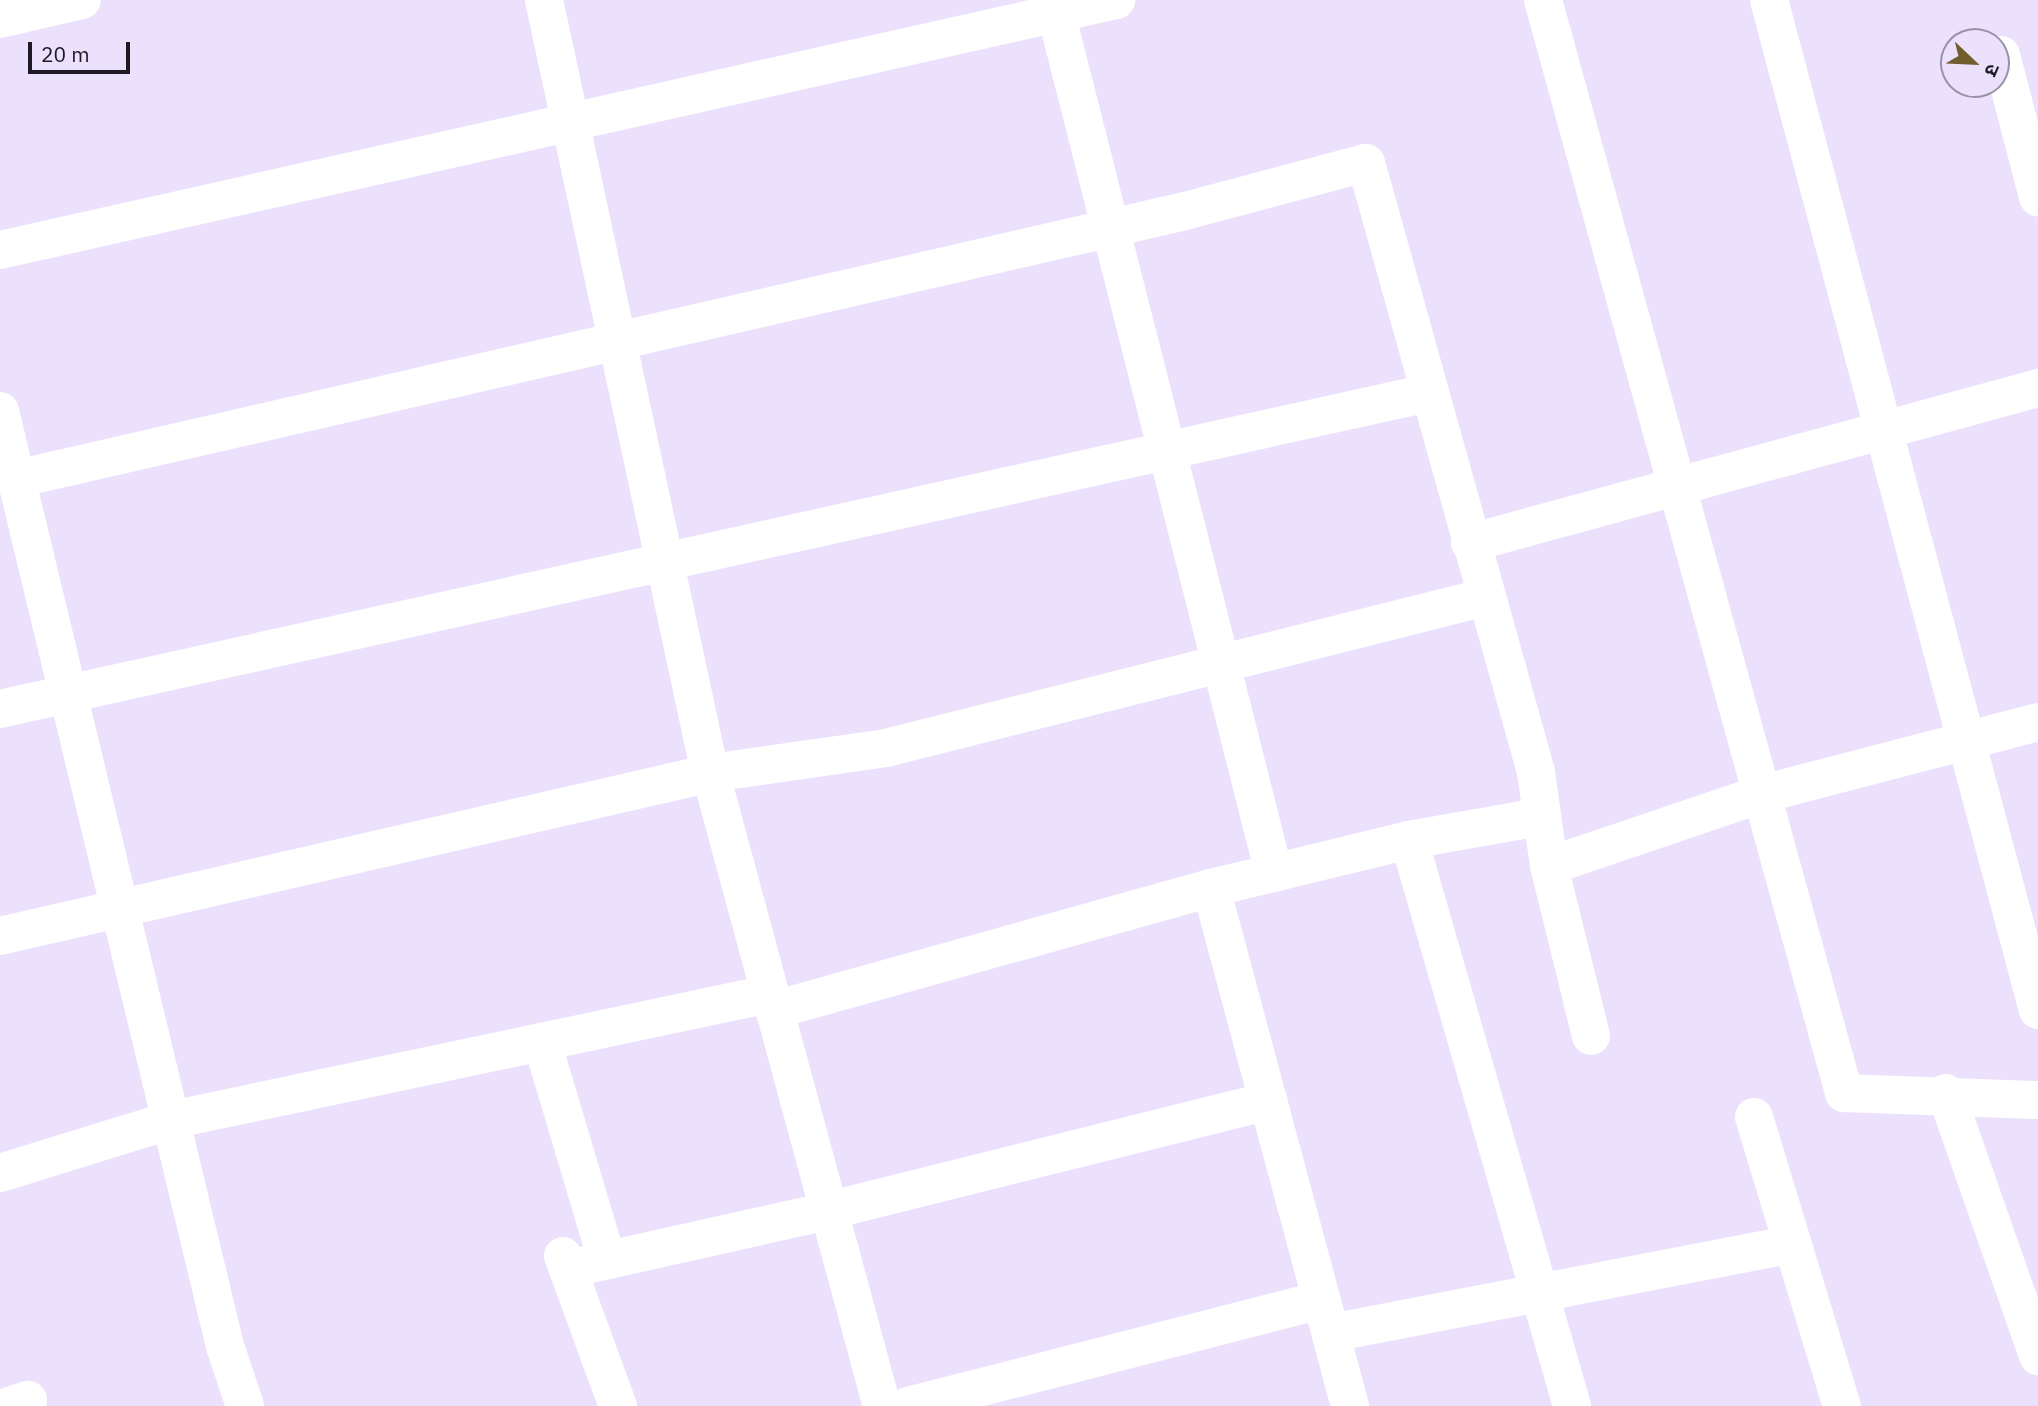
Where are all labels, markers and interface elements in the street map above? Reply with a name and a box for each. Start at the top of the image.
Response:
scale bar [32,28,133,72]
north arrow [1940,28,2010,98]
text: 20 m [41,40,90,68]
text: उ [1979,61,2006,80]

